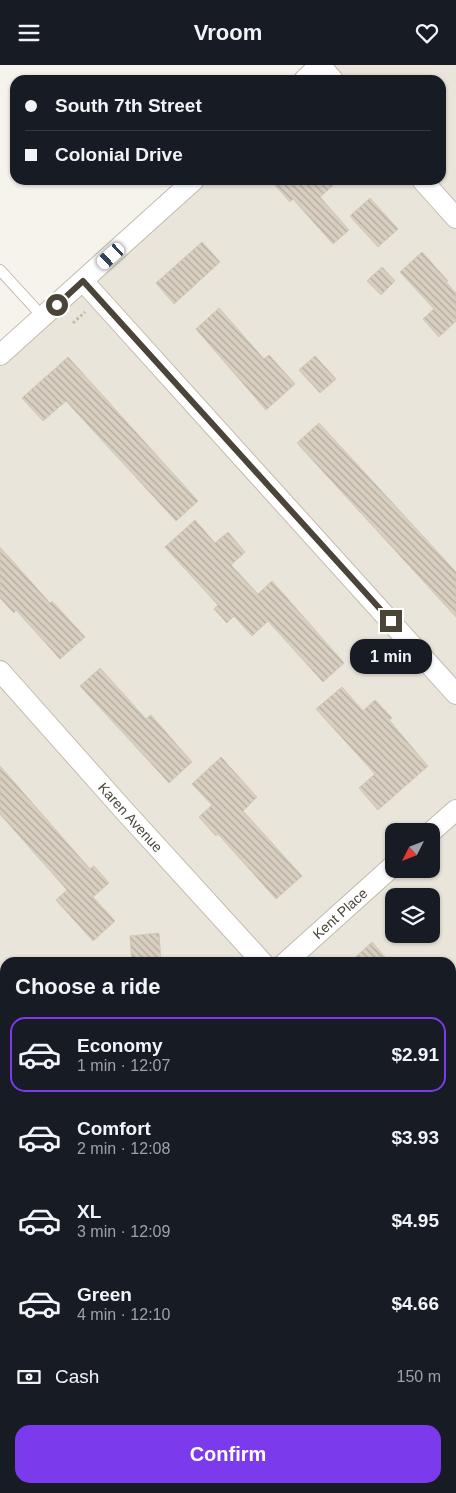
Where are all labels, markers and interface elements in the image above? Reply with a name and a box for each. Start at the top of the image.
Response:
icon: menu [15,19,43,47]
icon: heart [413,19,441,47]
text: Vroom [194,20,262,45]
text: South 7th Street [55,95,202,116]
text: Colonial Drive [55,144,183,165]
car [94,240,127,272]
route start [46,294,68,316]
route end [380,610,402,632]
callout: 1 min [350,639,432,673]
text: 1 min [370,648,412,665]
street label: Karen Avenue [95,779,166,855]
north arrow [385,823,440,877]
map controls [385,823,440,943]
street label: Kent Place [309,885,371,942]
button: layers [385,888,440,943]
text: Choose a ride [15,974,160,999]
icon: car [17,1032,62,1077]
text: Economy [77,1035,163,1056]
text: $2.91 [391,1044,439,1065]
text: 1 min · 12:07 [77,1057,170,1074]
icon: car [17,1115,62,1160]
text: Comfort [77,1118,151,1139]
text: $3.93 [391,1127,439,1148]
text: 2 min · 12:08 [77,1140,170,1157]
icon: car [17,1198,62,1243]
text: XL [77,1201,101,1222]
text: $4.95 [391,1210,439,1231]
text: 3 min · 12:09 [77,1223,170,1240]
icon: car [17,1281,62,1326]
text: Green [77,1284,132,1305]
text: $4.66 [391,1293,439,1314]
text: 4 min · 12:10 [77,1306,170,1323]
icon: cash [15,1363,43,1391]
text: Cash [55,1366,99,1387]
text: 150 m [397,1368,441,1385]
button: Confirm [15,1425,441,1483]

